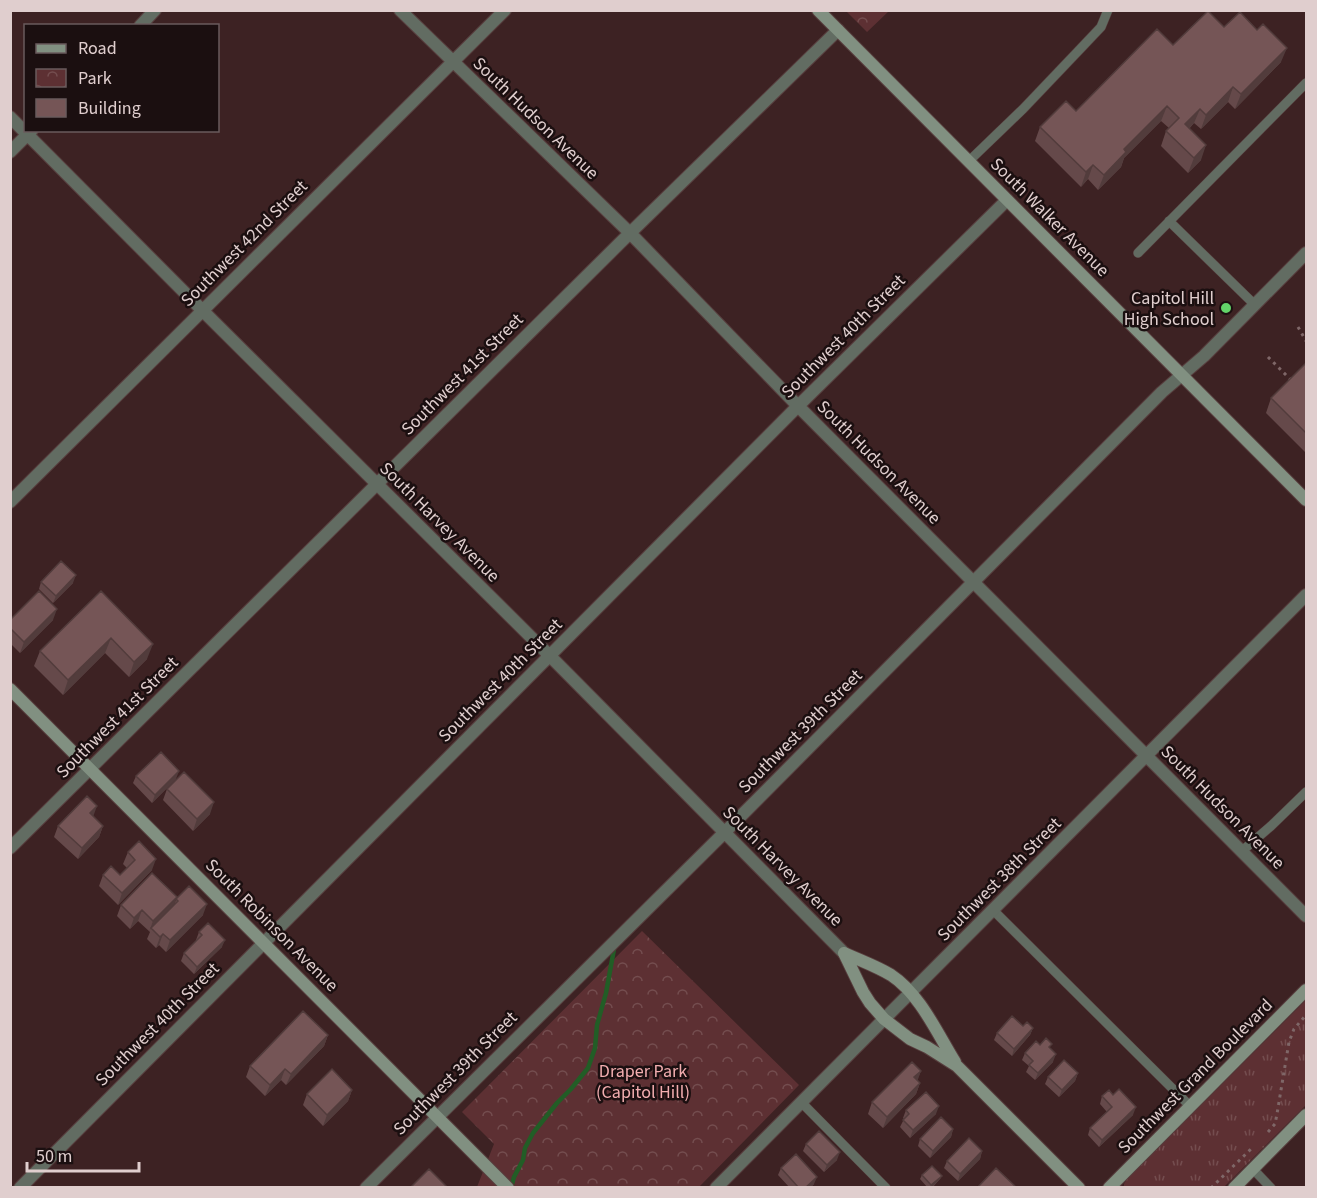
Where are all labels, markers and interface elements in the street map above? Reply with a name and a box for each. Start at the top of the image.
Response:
legend [24,24,219,132]
text: Road [78,36,117,61]
street label: South Hudson Avenue [467,52,604,185]
text: Park [78,66,112,91]
text: Building [78,96,141,121]
street label: South Walker Avenue [985,152,1115,282]
street label: Southwest 42nd Street [175,174,313,312]
street label: Southwest 40th Street [776,269,911,404]
place label: Capitol Hill High School [1124,286,1214,332]
marker: Capitol Hill High School [1219,301,1233,315]
street label: Southwest 41st Street [396,308,529,441]
street label: South Hudson Avenue [811,395,946,530]
street label: South Harvey Avenue [374,457,505,588]
street label: Southwest 40th Street [433,613,568,748]
street label: Southwest 41st Street [51,651,184,784]
street label: Southwest 39th Street [733,664,868,799]
street label: South Hudson Avenue [1155,740,1290,875]
street label: South Harvey Avenue [717,801,848,932]
street label: Southwest 38th Street [932,812,1067,947]
street label: South Robinson Avenue [200,853,344,997]
street label: Southwest 40th Street [90,957,225,1092]
street label: Southwest Grand Boulevard [1112,993,1278,1159]
street label: Southwest 39th Street [388,1006,523,1141]
park label: Draper Park (Capitol Hill) [596,1059,690,1105]
scale bar [27,1135,140,1173]
text: 50 m [36,1144,72,1169]

